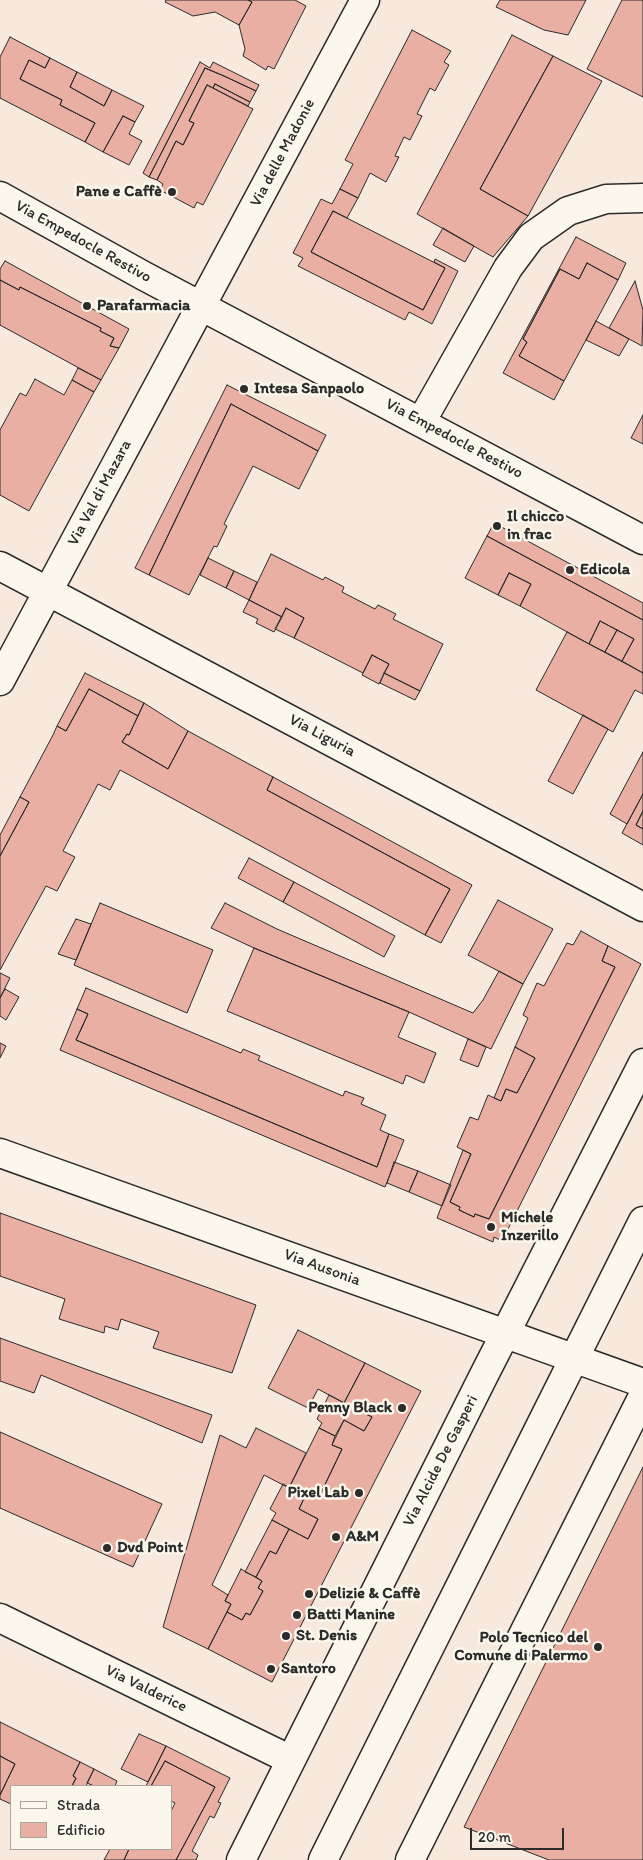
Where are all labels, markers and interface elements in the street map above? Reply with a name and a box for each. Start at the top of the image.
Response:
street label: Via delle Madonie [246,96,320,210]
place label: Pane e Caffè [76,182,162,202]
marker: Pane e Caffè [166,186,178,198]
street label: Via Empedocle Restivo [11,197,155,287]
place label: Parafarmacia [97,296,190,316]
marker: Parafarmacia [81,300,93,312]
place label: Intesa Sanpaolo [254,379,364,399]
marker: Intesa Sanpaolo [238,383,250,395]
street label: Via Empedocle Restivo [382,395,526,483]
street label: Via Val di Mazara [64,437,136,549]
place label: Il chicco in frac [507,507,564,545]
marker: Il chicco in frac [491,520,503,532]
place label: Edicola [580,560,630,580]
marker: Edicola [564,564,576,576]
street label: Via Liguria [285,710,359,762]
place label: Michele Inzerillo [501,1208,559,1246]
marker: Michele Inzerillo [485,1221,497,1233]
street label: Via Ausonia [281,1245,363,1291]
street label: Via Alcide De Gasperi [399,1392,483,1530]
place label: Penny Black [308,1398,392,1418]
marker: Penny Black [396,1402,408,1414]
place label: Pixel Lab [287,1483,349,1503]
marker: Pixel Lab [353,1487,365,1499]
place label: A&M [346,1527,379,1547]
marker: A&M [330,1531,342,1543]
place label: Dvd Point [117,1538,183,1558]
marker: Dvd Point [101,1542,113,1554]
place label: Delizie & Caffè [319,1584,420,1604]
marker: Delizie & Caffè [303,1588,315,1600]
place label: Batti Manine [307,1605,395,1625]
marker: Batti Manine [291,1609,303,1621]
place label: St. Denis [296,1626,357,1646]
place label: Polo Tecnico del Comune di Palermo [454,1628,588,1666]
marker: St. Denis [280,1630,292,1642]
marker: Polo Tecnico del Comune di Palermo [592,1641,604,1653]
place label: Santoro [281,1659,336,1679]
street label: Via Valderice [102,1661,190,1717]
marker: Santoro [265,1663,277,1675]
legend [10,1785,172,1850]
text: Strada [57,1796,100,1814]
scale bar [473,1818,567,1850]
text: Edificio [57,1821,105,1839]
text: 20 m [478,1828,511,1846]

